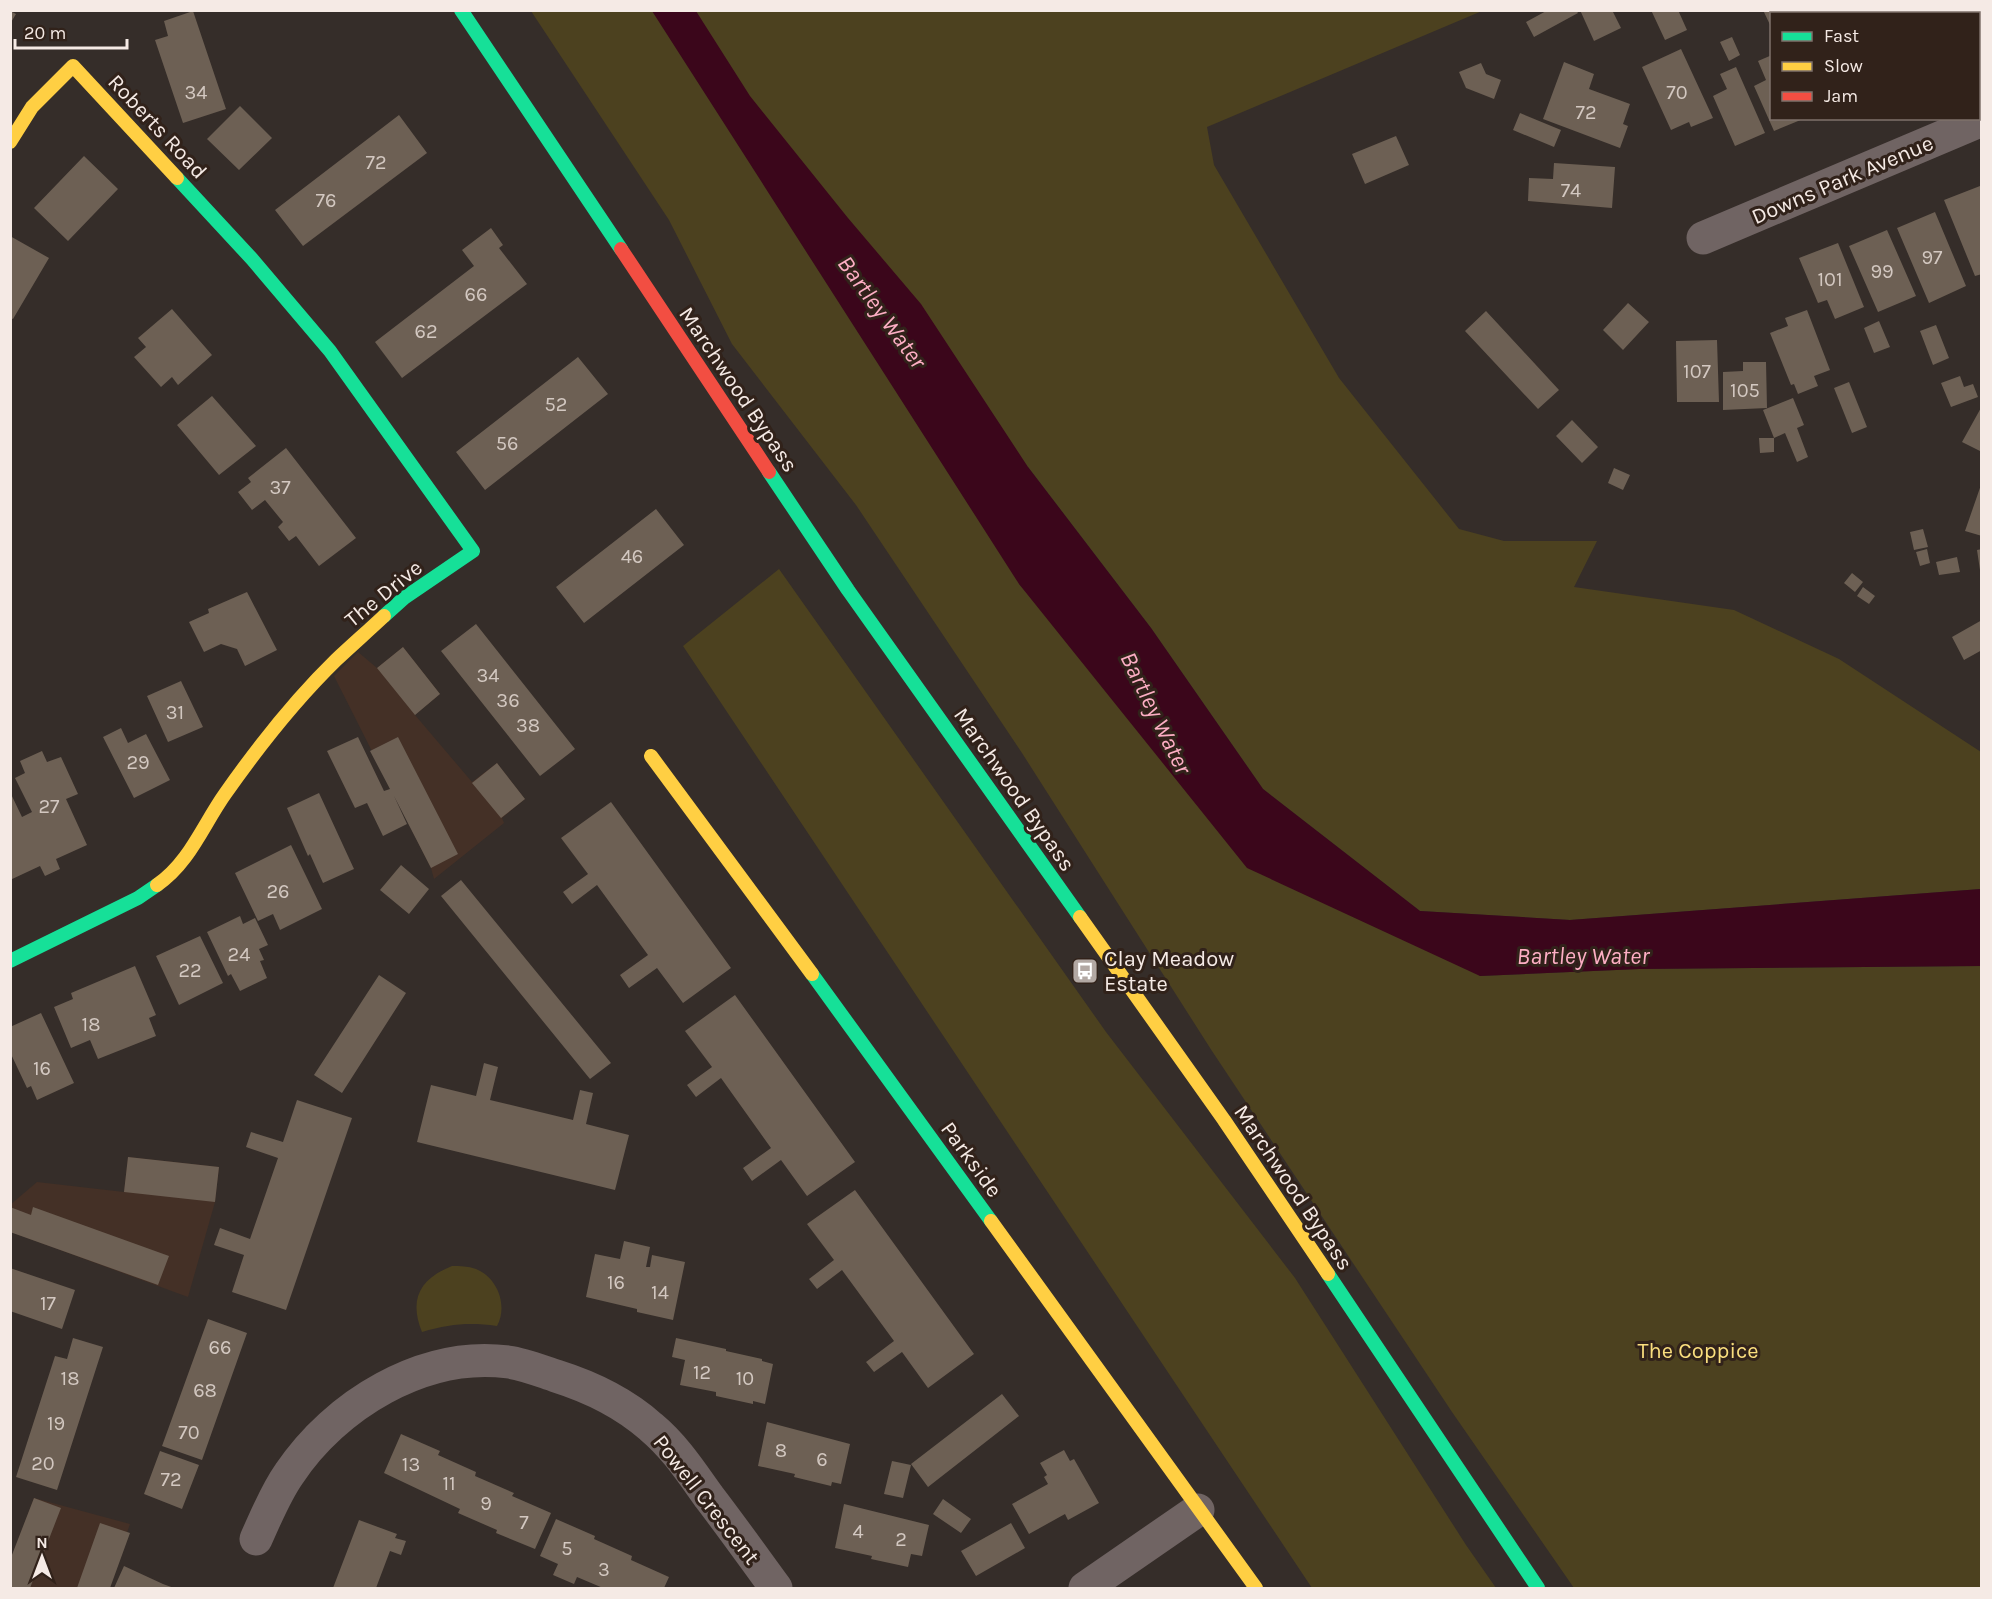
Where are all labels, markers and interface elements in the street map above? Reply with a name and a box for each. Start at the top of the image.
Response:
scale bar [15,12,128,50]
legend [1770,12,1980,120]
text: 20 m [24,22,66,44]
text: Fast [1824,25,1859,47]
text: Slow [1824,55,1863,77]
street label: Roberts Road [102,69,212,184]
house number: 34 [185,81,207,104]
house number: 70 [1666,81,1688,104]
text: Jam [1824,85,1858,107]
house number: 72 [1576,101,1596,124]
street label: Downs Park Avenue [1748,130,1937,230]
house number: 72 [366,151,386,174]
house number: 74 [1561,179,1581,202]
house number: 76 [316,189,336,212]
house number: 97 [1922,246,1943,269]
water label: Bartley Water [832,250,933,375]
house number: 99 [1870,260,1894,283]
house number: 101 [1817,268,1843,291]
house number: 66 [465,283,487,306]
street label: Marchwood Bypass [673,302,803,477]
house number: 62 [414,320,438,343]
house number: 107 [1683,360,1712,383]
house number: 105 [1730,379,1760,402]
house number: 52 [545,393,567,416]
house number: 56 [496,432,518,455]
house number: 37 [269,476,291,499]
house number: 46 [621,545,643,568]
street label: The Drive [340,555,428,633]
water label: Bartley Water [1114,647,1198,780]
house number: 34 [477,664,499,687]
house number: 36 [496,689,520,712]
house number: 31 [166,701,184,724]
street label: Marchwood Bypass [948,703,1080,876]
house number: 38 [516,714,540,737]
house number: 29 [126,751,150,774]
house number: 27 [39,795,60,818]
house number: 26 [266,880,290,903]
water label: Bartley Water [1517,942,1650,970]
house number: 24 [228,943,250,966]
place label: Clay Meadow Estate [1104,946,1234,997]
bus stop icon: Clay Meadow Estate [1070,956,1100,986]
house number: 22 [178,959,202,982]
house number: 18 [82,1013,100,1036]
house number: 16 [33,1057,51,1080]
street label: Marchwood Bypass [1228,1100,1358,1275]
street label: Parkside [935,1117,1007,1202]
house number: 16 [607,1271,625,1294]
house number: 14 [651,1281,669,1304]
house number: 17 [40,1292,57,1315]
house number: 66 [209,1336,231,1359]
park label: The Coppice [1637,1338,1759,1364]
house number: 12 [693,1361,711,1384]
house number: 18 [61,1367,79,1390]
house number: 10 [736,1367,754,1390]
house number: 68 [193,1379,217,1402]
house number: 19 [47,1412,65,1435]
house number: 70 [178,1421,200,1444]
street label: Powell Crescent [647,1430,765,1570]
house number: 8 [775,1439,787,1462]
house number: 6 [816,1448,828,1471]
house number: 20 [31,1452,55,1475]
house number: 13 [402,1453,420,1476]
house number: 72 [161,1468,181,1491]
house number: 11 [442,1472,456,1495]
house number: 9 [480,1492,492,1515]
house number: 7 [519,1511,529,1534]
house number: 4 [852,1520,864,1543]
north arrow [12,1527,72,1587]
house number: 2 [895,1528,907,1551]
text: N [36,1533,48,1552]
house number: 5 [561,1537,573,1560]
house number: 3 [598,1558,610,1581]

